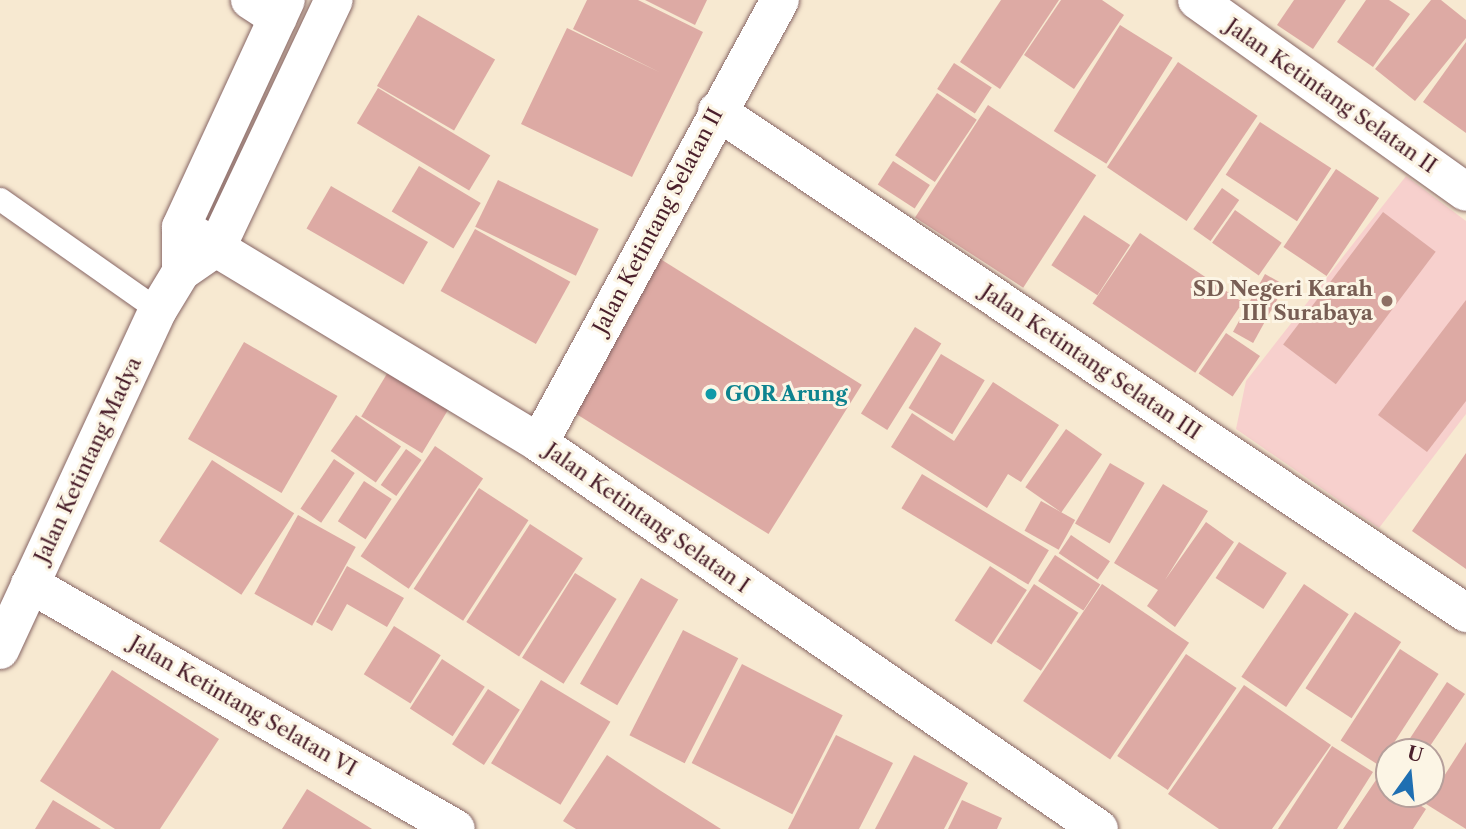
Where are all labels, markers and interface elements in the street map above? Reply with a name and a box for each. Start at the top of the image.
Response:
street label: Jalan Ketintang Selatan II [1221,13,1441,179]
street label: Jalan Ketintang Selatan II [588,104,728,338]
place label: SD Negeri Karah III Surabaya [1193,276,1373,326]
street label: Jalan Ketintang Selatan III [976,279,1206,445]
marker: SD Negeri Karah III Surabaya [1379,293,1395,309]
street label: Jalan Ketintang Madya [29,353,147,567]
place label: GOR Arung [725,381,849,407]
marker: GOR Arung [703,386,719,402]
street label: Jalan Ketintang Selatan I [540,438,754,598]
street label: Jalan Ketintang Selatan VI [125,630,361,782]
north arrow [1375,738,1445,808]
text: U [1405,741,1425,767]

